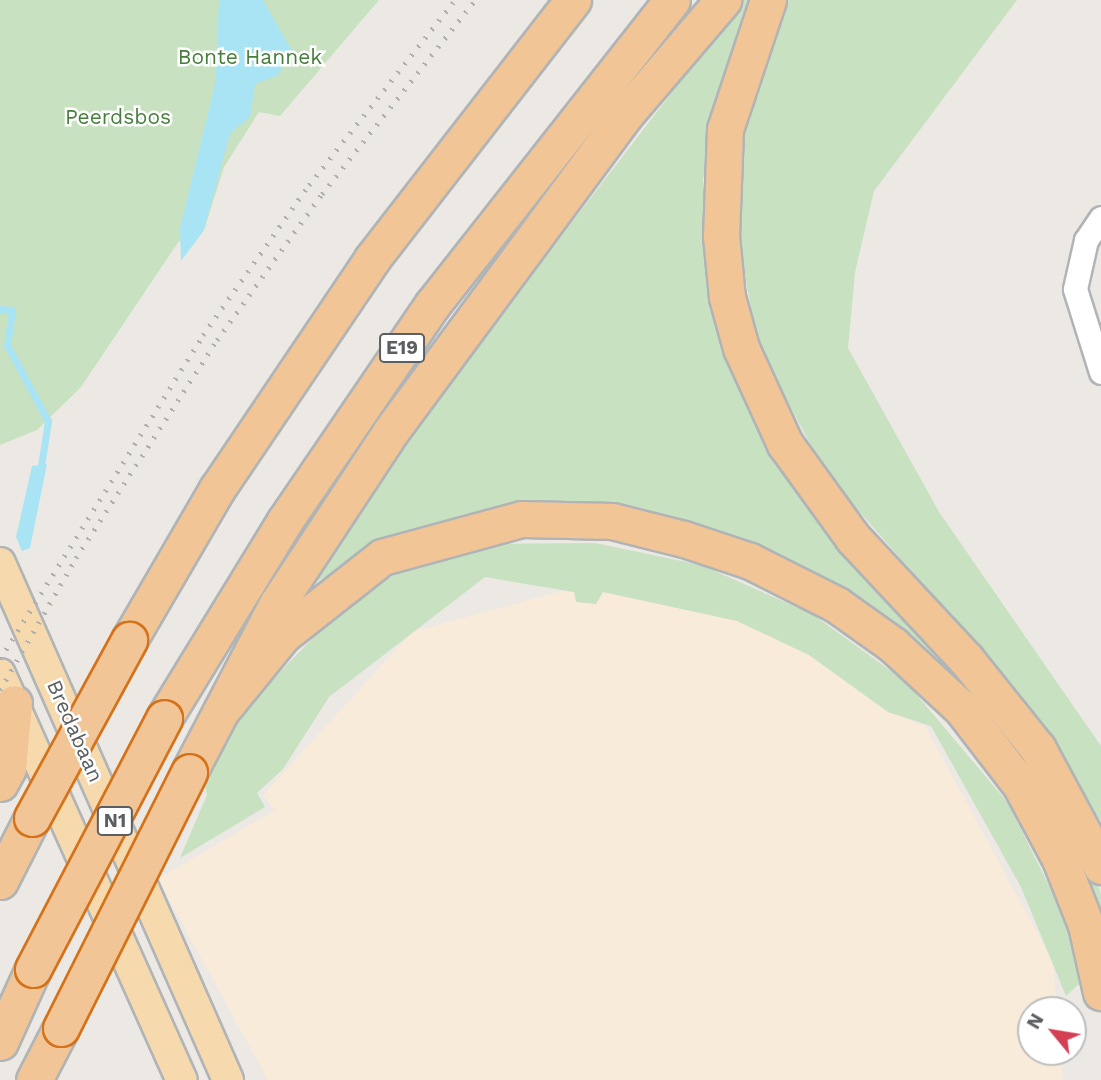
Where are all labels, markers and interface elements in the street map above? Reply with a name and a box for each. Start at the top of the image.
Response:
park label: Bonte Hannek [178,44,322,70]
park label: Peerdsbos [65,104,171,130]
road number: E19 [378,332,426,364]
street label: Bredabaan [41,676,109,786]
road number: N1 [96,806,134,836]
north arrow [1017,996,1087,1066]
text: N [1022,1009,1049,1033]

